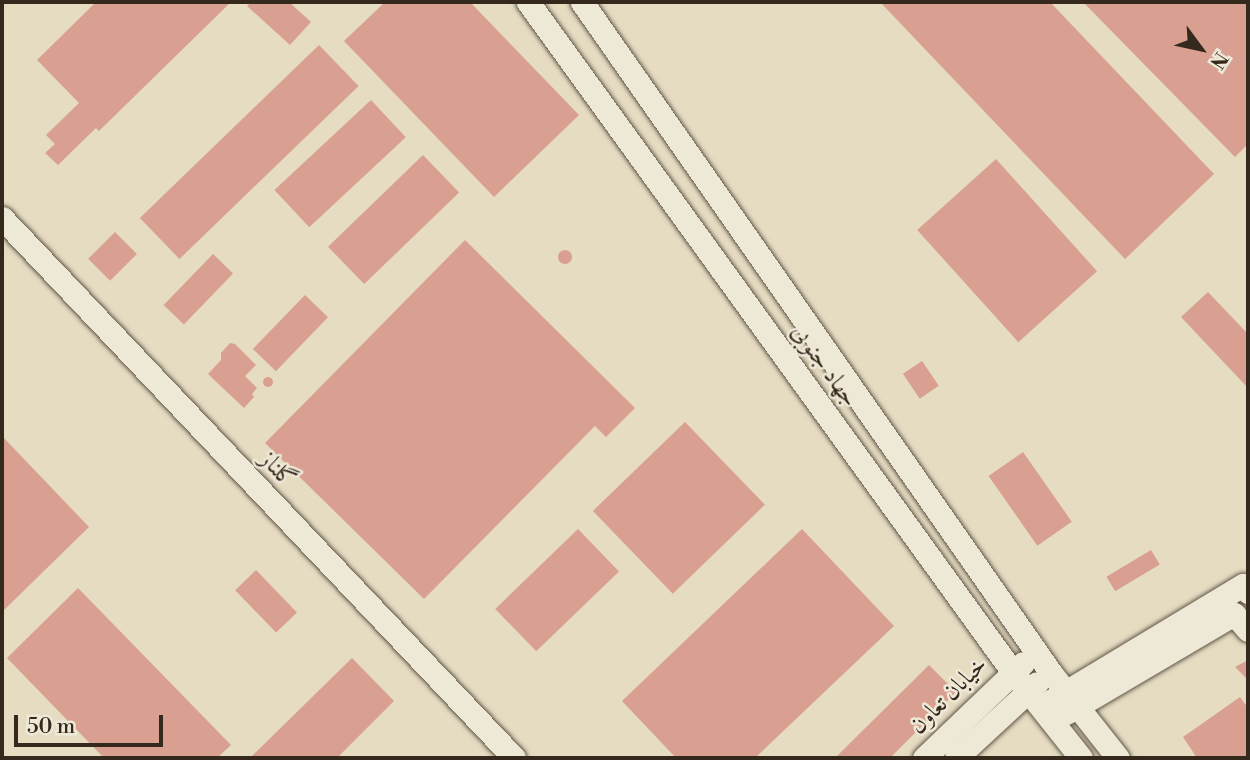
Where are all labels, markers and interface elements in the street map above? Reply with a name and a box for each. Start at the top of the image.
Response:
north arrow [1166,14,1236,84]
text: N [1204,48,1233,73]
street label: جهاد جنوبی [784,319,864,413]
street label: گلناز [253,446,301,494]
street label: خیابان تعاون [904,651,994,741]
scale bar [18,700,166,744]
text: 50 m [27,714,75,740]

